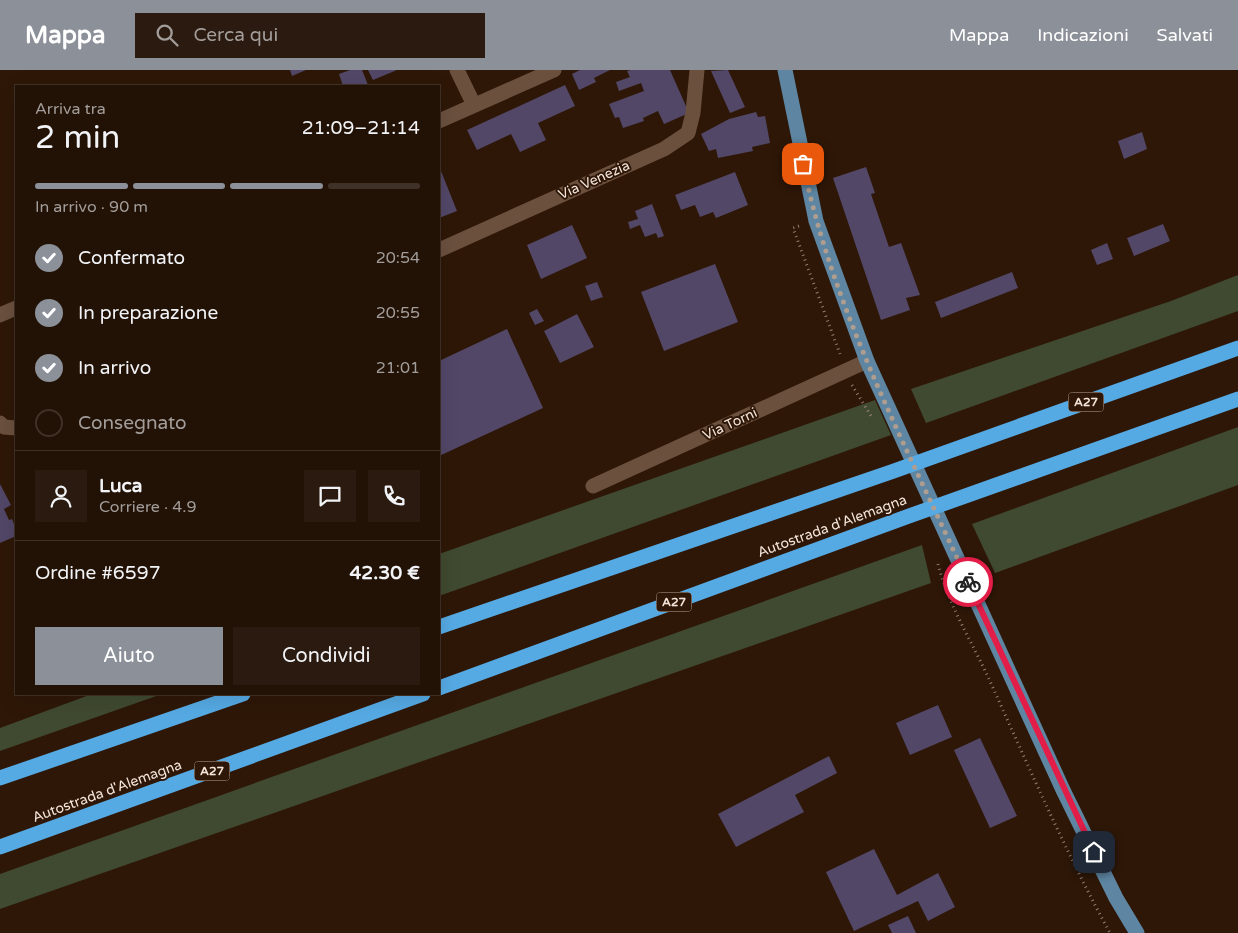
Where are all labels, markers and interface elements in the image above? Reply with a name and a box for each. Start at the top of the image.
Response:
search box [135,13,485,58]
text: Mappa [25,21,105,50]
icon: search [153,21,181,49]
text: Cerca qui [193,24,278,46]
text: Mappa [949,24,1009,46]
text: Indicazioni [1037,24,1129,46]
text: Salvati [1157,24,1213,46]
text: Arriva tra [35,99,106,119]
text: 21:09–21:14 [302,117,420,139]
text: 2 min [35,119,120,157]
pin [782,143,824,185]
icon: bag [789,150,817,178]
street label: Via Venezia [556,157,632,203]
text: In arrivo · 90 m [35,197,148,217]
icon: check [35,244,63,272]
text: Confermato [78,247,185,269]
text: 20:54 [376,248,420,268]
icon: check [35,299,63,327]
text: In preparazione [78,302,218,324]
text: 20:55 [376,303,420,323]
icon: check [35,354,63,382]
text: In arrivo [78,357,151,379]
text: 21:01 [376,358,420,378]
road number: A27 [1068,392,1104,412]
street label: Via Torni [700,404,760,444]
text: Consegnato [78,412,187,434]
button: person [35,470,87,522]
button: chat [304,470,356,522]
button: phone [368,470,420,522]
text: Luca [99,475,142,497]
street label: Autostrada d'Alemagna [755,491,909,561]
text: Corriere · 4.9 [99,497,197,517]
courier [943,557,993,607]
text: Ordine #6597 [35,562,161,584]
text: 42.30 € [349,562,420,584]
icon: bike [954,568,982,596]
road number: A27 [656,592,692,612]
button: Aiuto [35,627,223,685]
button: Condividi [233,627,420,685]
street label: Autostrada d'Alemagna [30,756,184,826]
road number: A27 [194,761,230,780]
pin [1073,831,1115,873]
icon: home [1080,838,1108,866]

